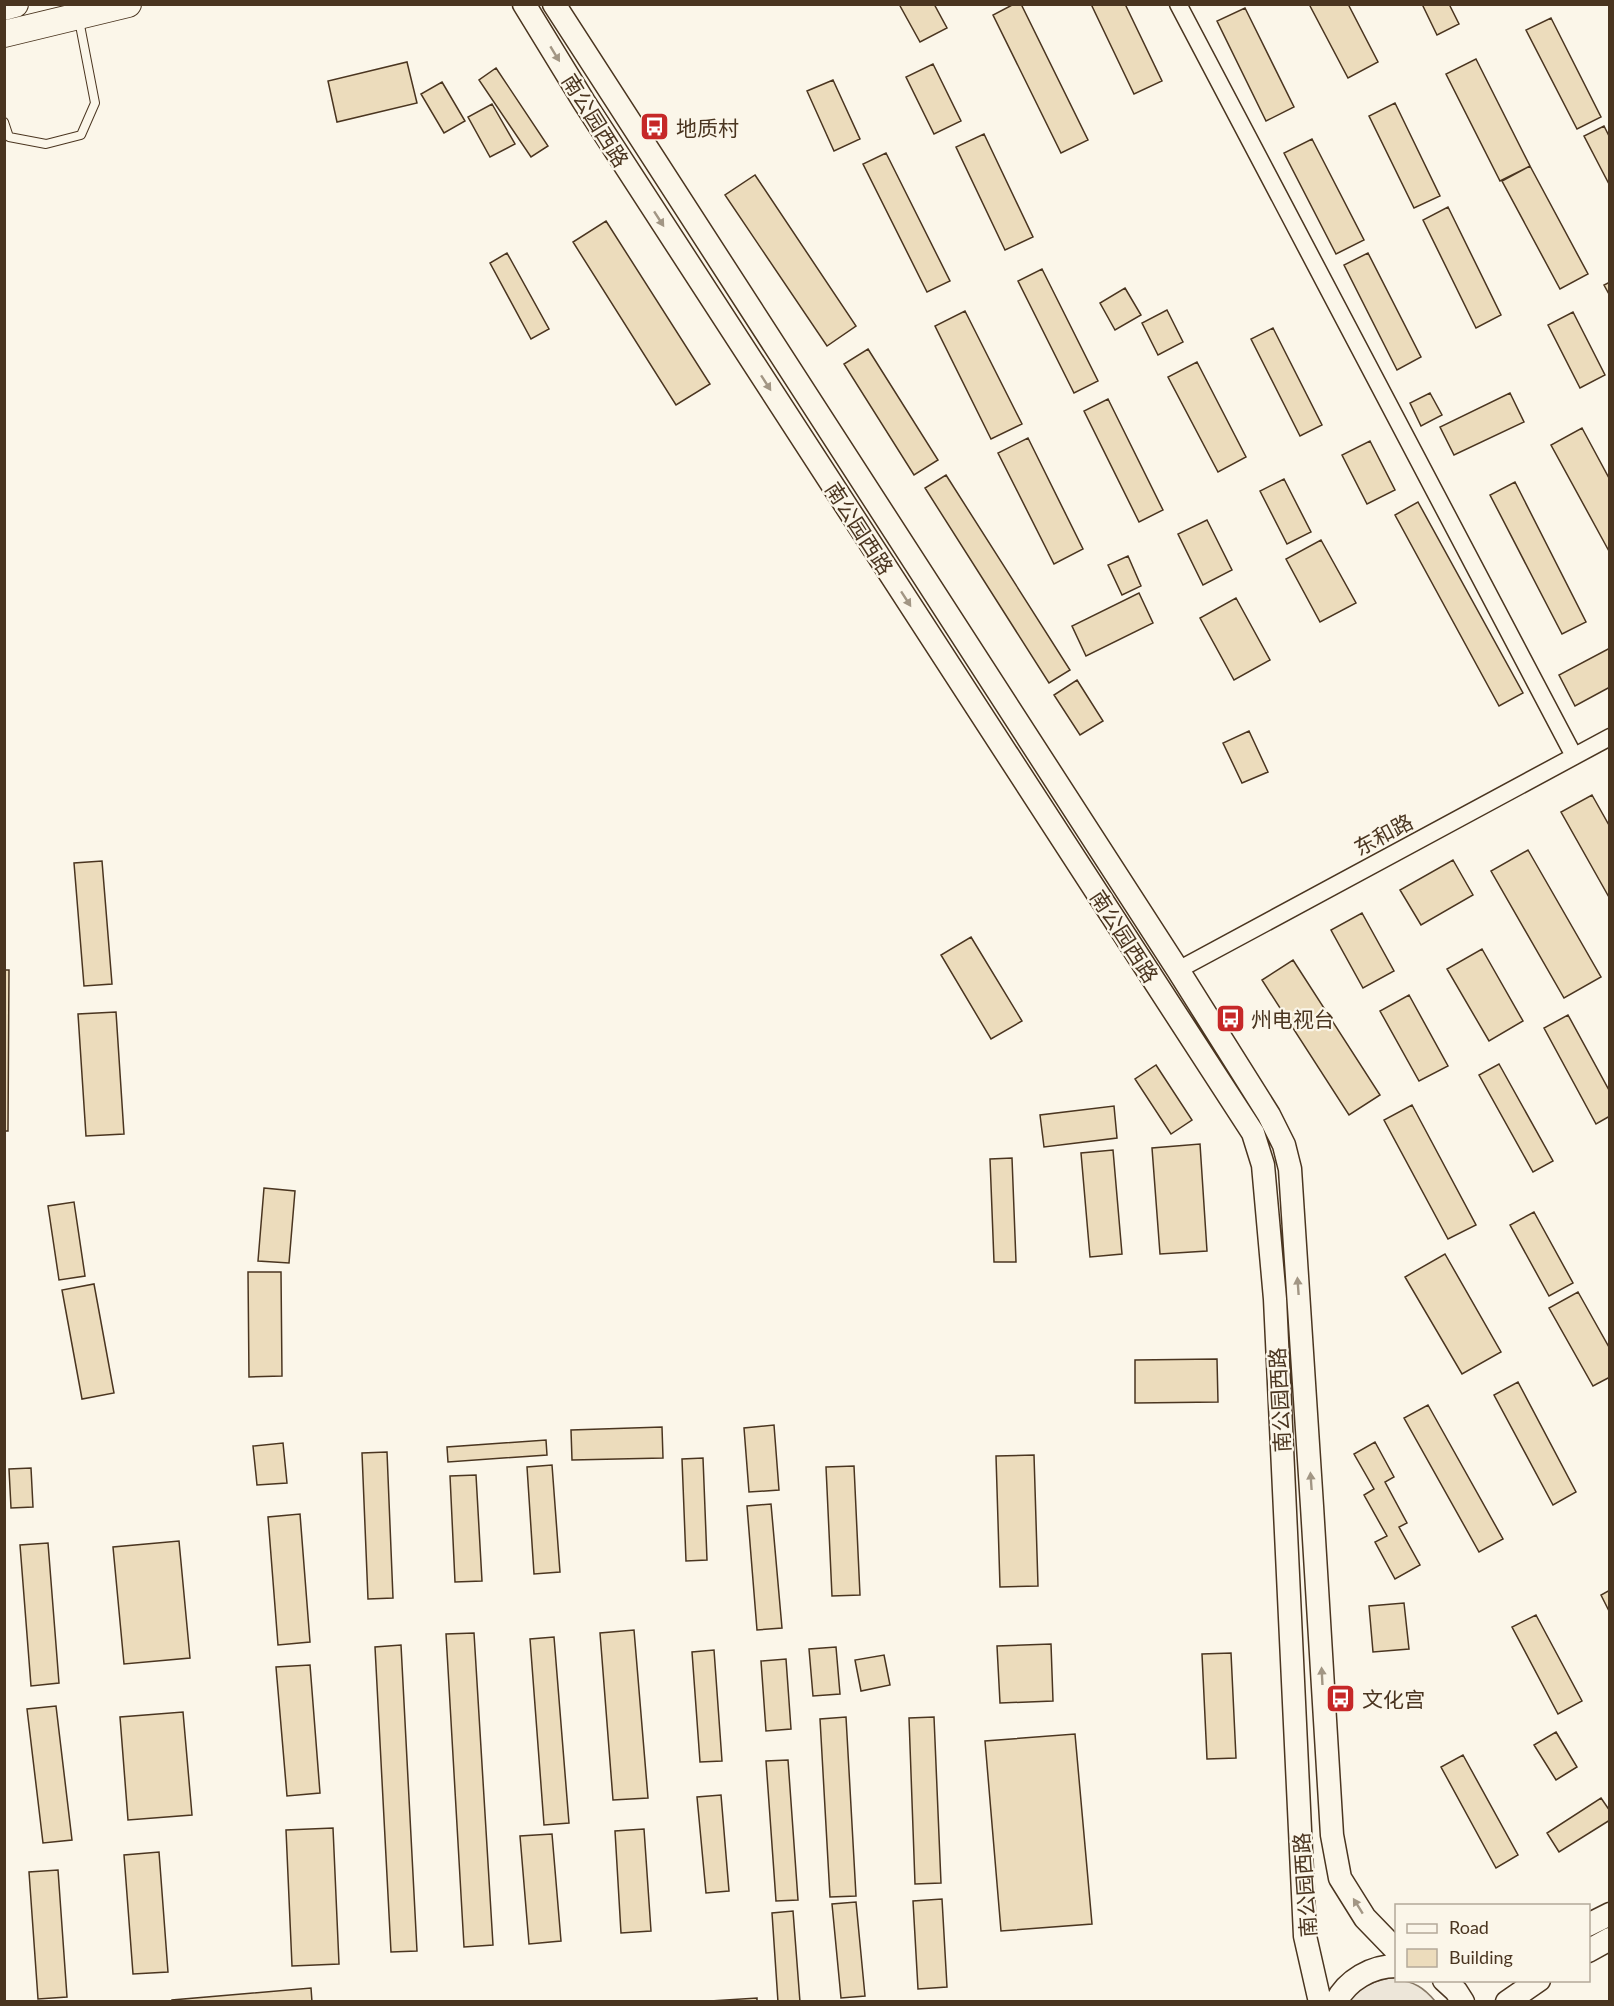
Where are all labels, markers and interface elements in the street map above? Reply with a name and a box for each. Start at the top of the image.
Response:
one-way arrow [549,46,560,63]
street label: 南公园西路 [558,69,634,171]
bus stop icon: 地质村 [639,111,671,143]
place label: 地质村 [676,115,739,140]
one-way arrow [654,211,665,227]
one-way arrow [760,374,771,391]
street label: 南公园西路 [821,477,899,579]
one-way arrow [900,591,911,607]
street label: 东和路 [1349,808,1417,860]
street label: 南公园西路 [1086,885,1164,987]
bus stop icon: 州电视台 [1214,1002,1246,1034]
place label: 州电视台 [1251,1006,1335,1031]
one-way arrow [1293,1277,1303,1296]
street label: 南公园西路 [1264,1347,1294,1453]
one-way arrow [1306,1471,1316,1490]
one-way arrow [1318,1666,1327,1685]
bus stop icon: 文化宫 [1325,1682,1357,1714]
place label: 文化宫 [1362,1686,1425,1711]
street label: 南公园西路 [1288,1832,1320,1938]
one-way arrow [1352,1898,1363,1914]
legend [1395,1904,1590,1982]
text: Road [1449,1916,1489,1938]
text: Building [1449,1946,1513,1968]

